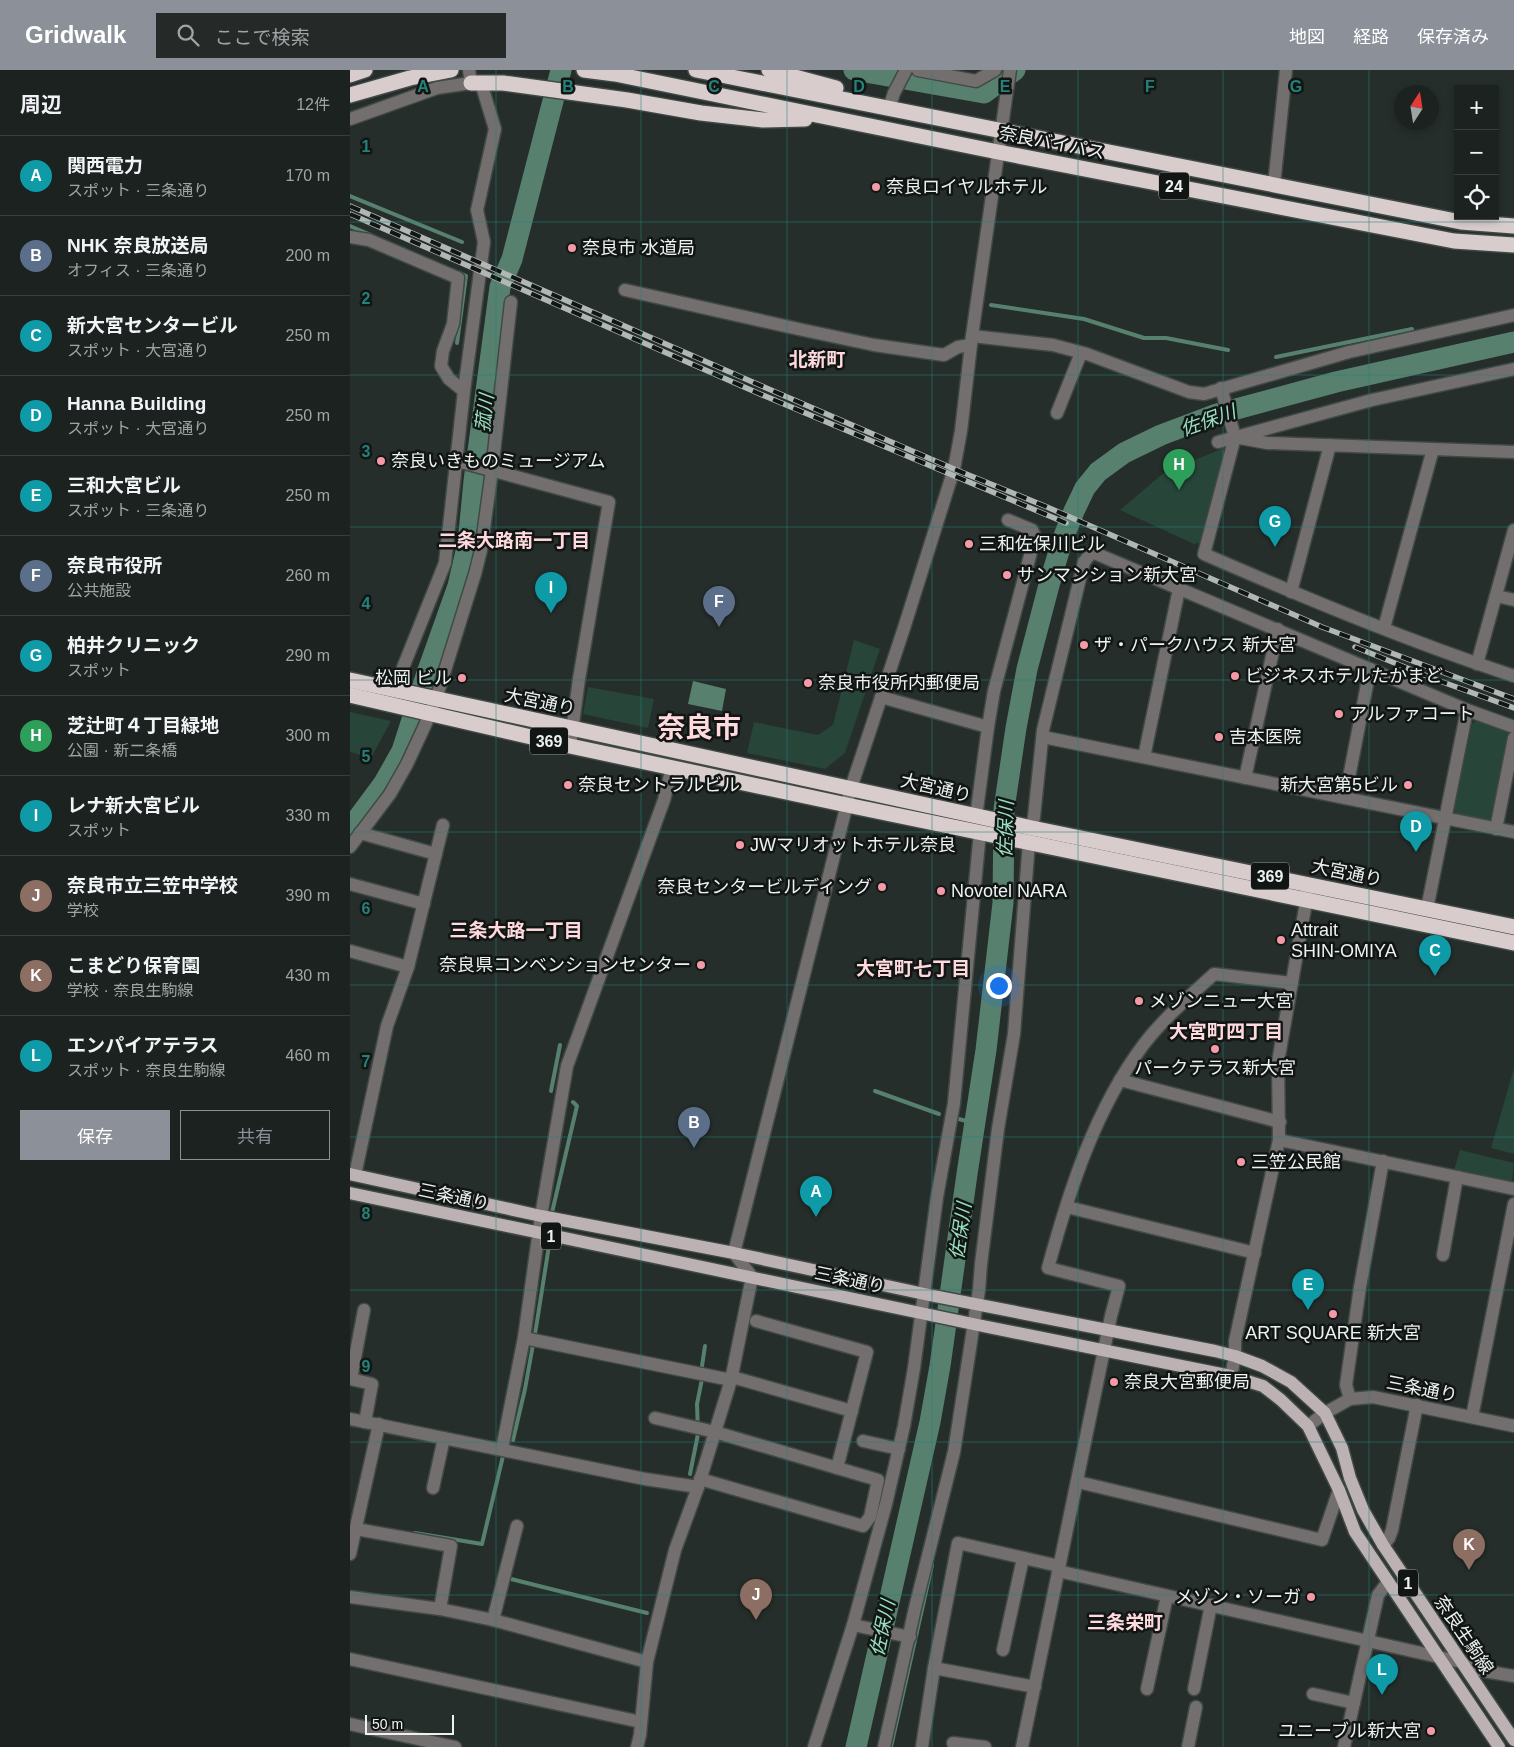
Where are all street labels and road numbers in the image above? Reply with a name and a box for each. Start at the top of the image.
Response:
street label: 奈良バイパス [997,123,1107,163]
road number: 24 [1159,172,1189,200]
street label: 大宮通り [503,685,577,719]
road number: 369 [530,728,568,754]
street label: 大宮通り [899,770,973,806]
street label: 大宮通り [1310,856,1384,890]
road number: 369 [1251,862,1289,889]
street label: 三条通り [417,1180,491,1214]
road number: 1 [541,1222,561,1250]
street label: 三条通り [813,1263,887,1297]
street label: 三条通り [1385,1372,1459,1406]
road number: 1 [1398,1570,1418,1596]
street label: 奈良生駒線 [1431,1592,1497,1678]

